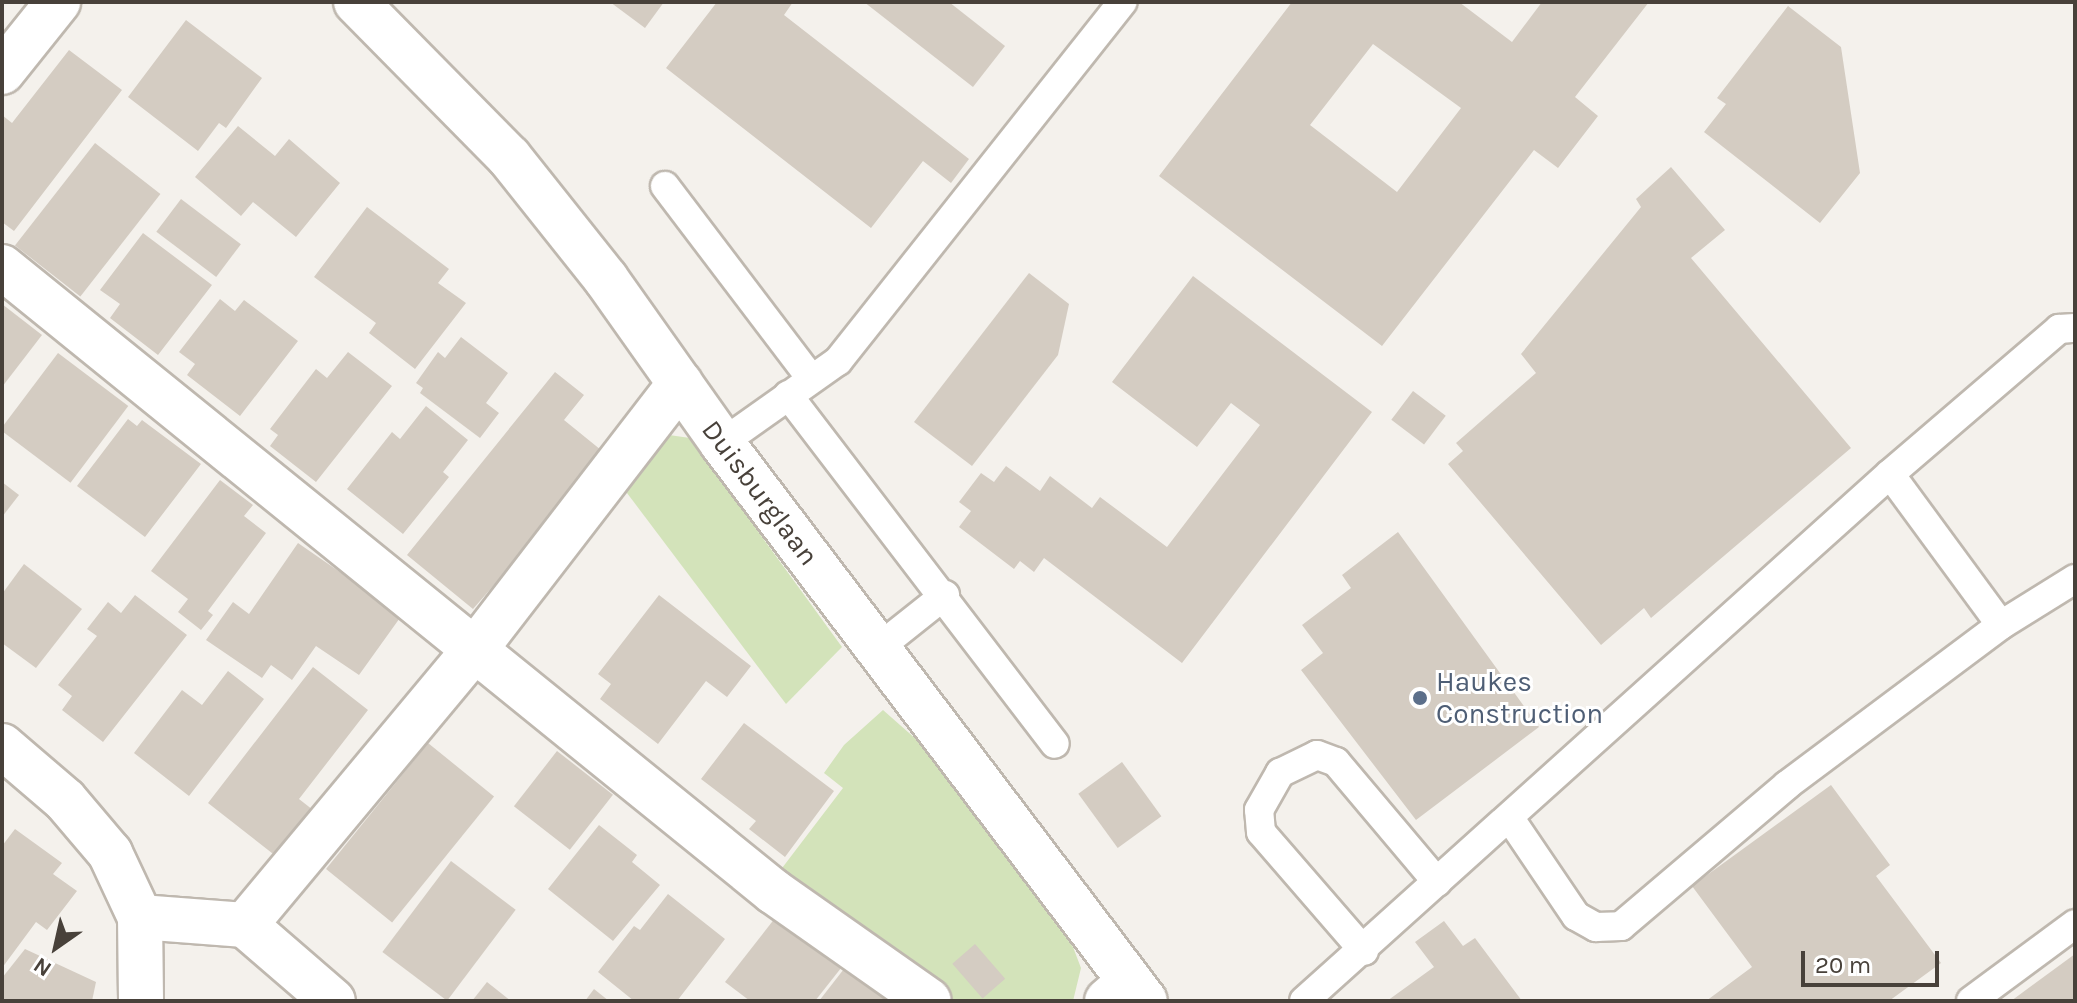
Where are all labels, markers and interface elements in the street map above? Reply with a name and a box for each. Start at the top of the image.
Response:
street label: Duisburglaan [695,414,825,572]
place label: Haukes Construction [1436,665,1603,731]
marker: Haukes Construction [1411,689,1429,707]
north arrow [16,907,96,987]
scale bar [1805,935,1943,985]
text: 20 m [1815,951,1871,979]
text: N [29,952,56,982]

